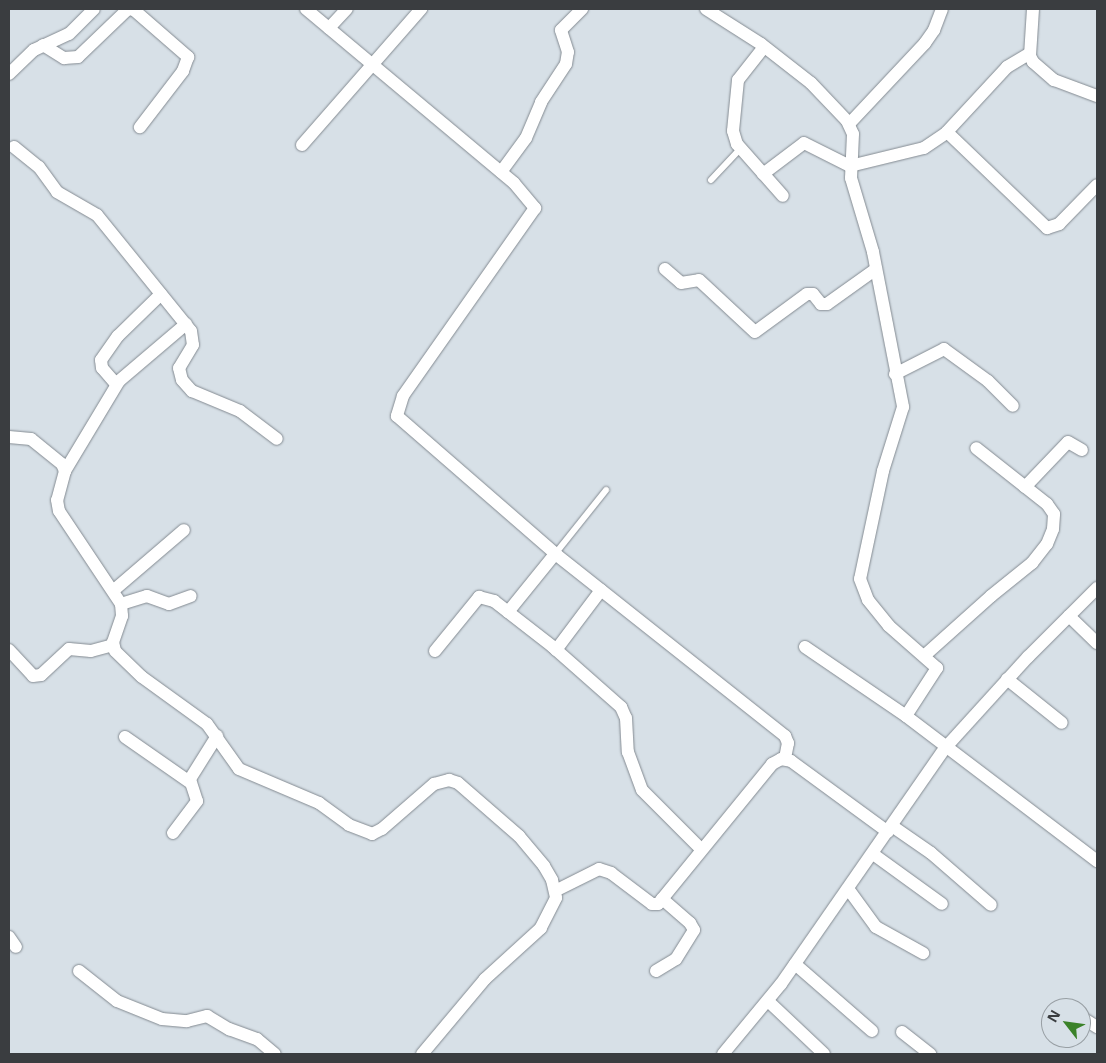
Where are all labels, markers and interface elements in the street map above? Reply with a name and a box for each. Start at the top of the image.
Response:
north arrow [1041,998,1091,1048]
text: N [1042,1006,1065,1025]

